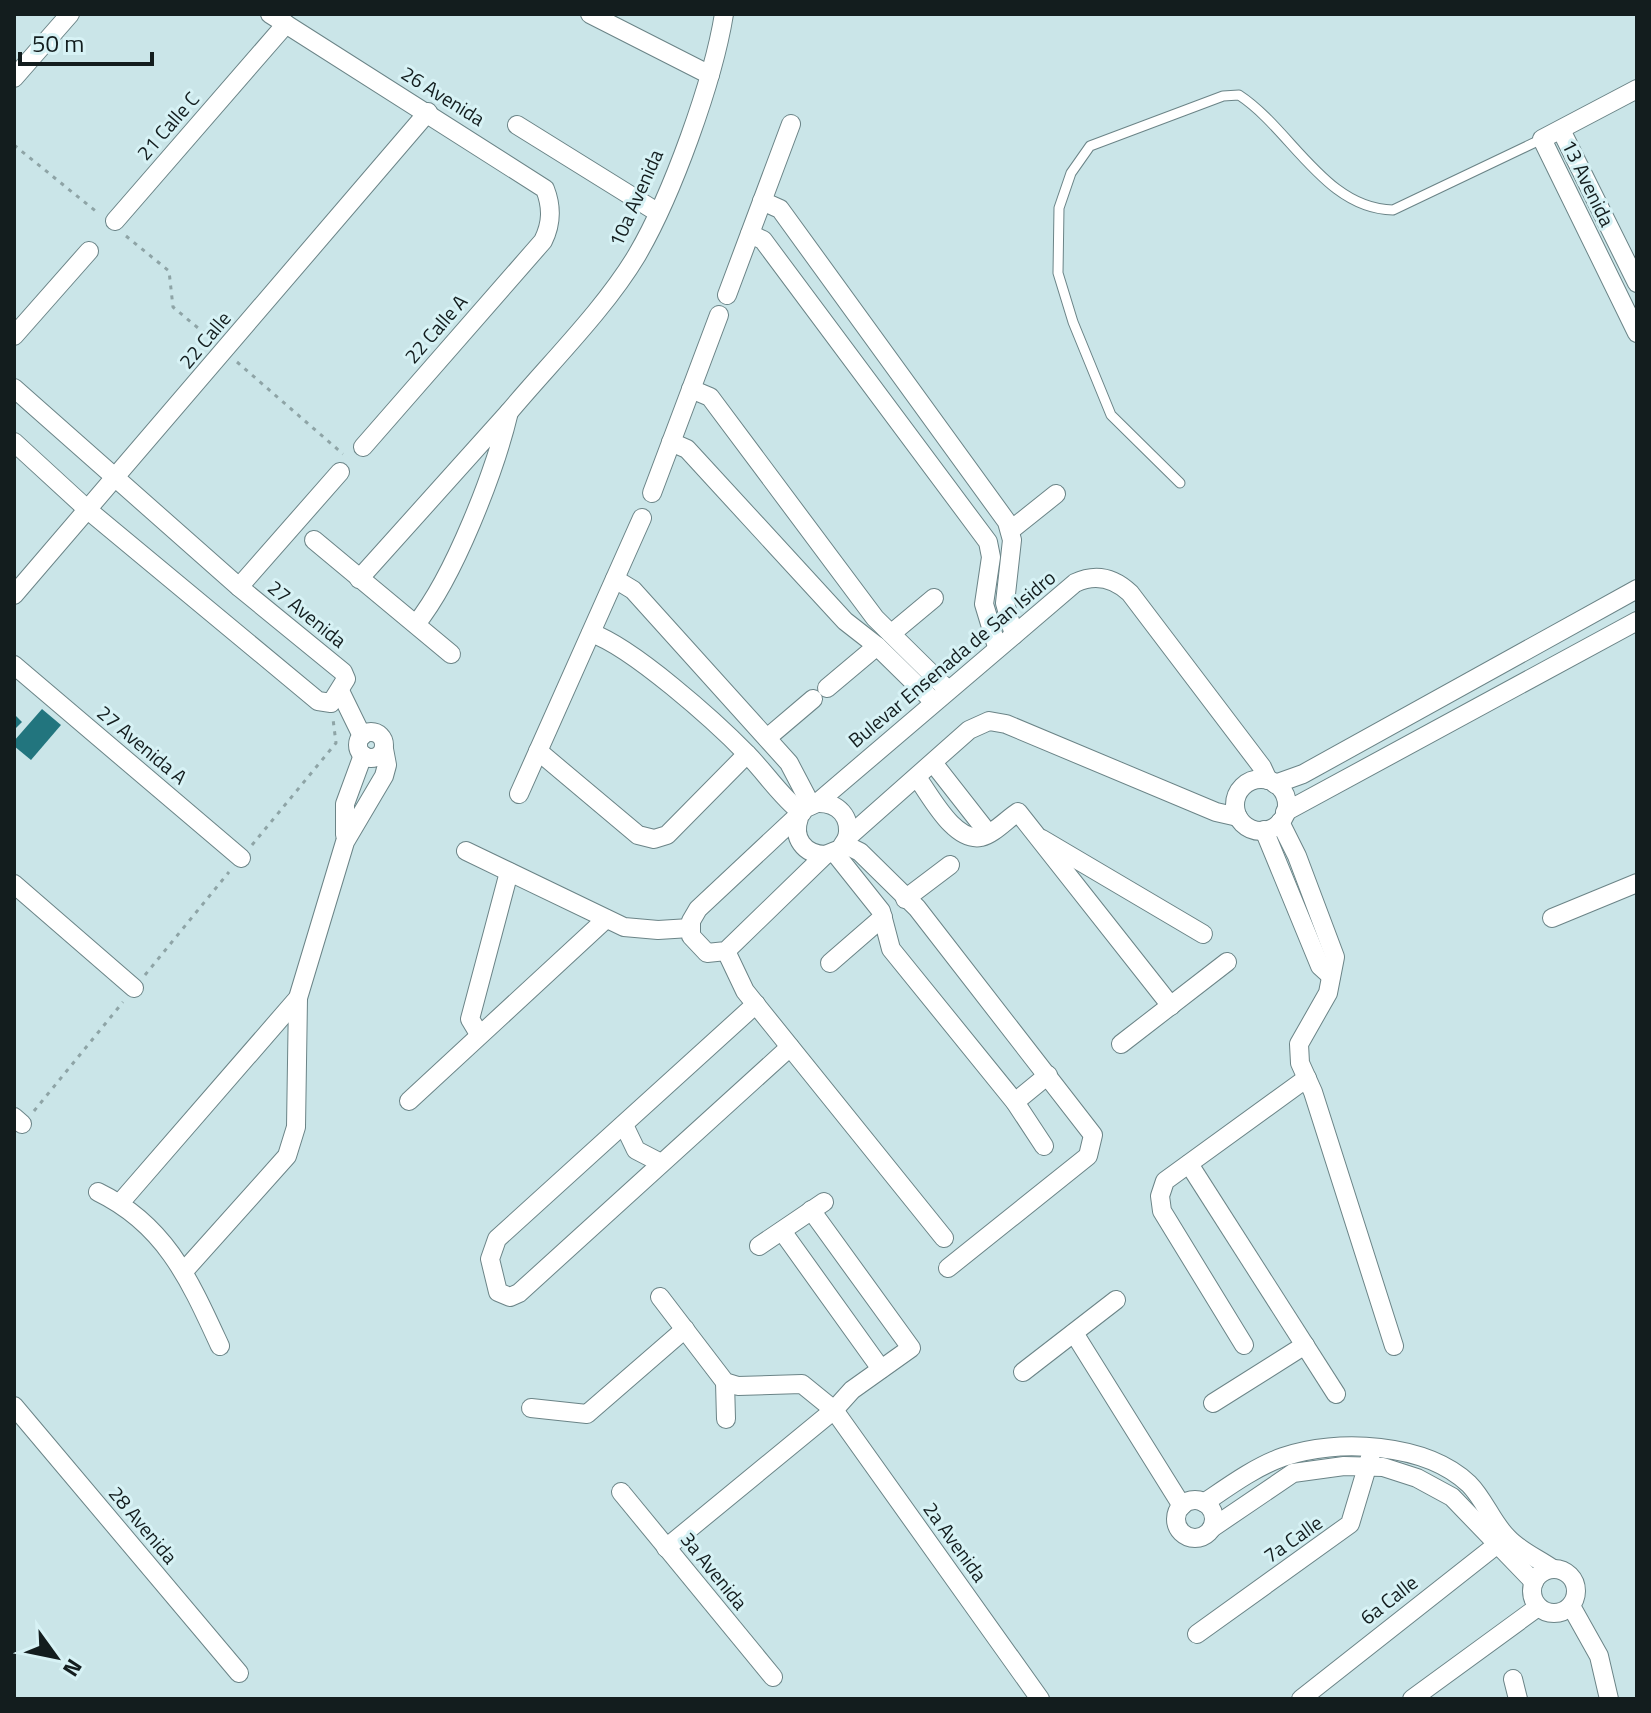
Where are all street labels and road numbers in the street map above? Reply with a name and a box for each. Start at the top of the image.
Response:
street label: 26 Avenida [395,58,491,134]
street label: 21 Calle C [129,84,206,167]
street label: 13 Avenida [1554,134,1623,232]
street label: 10a Avenida [600,144,671,251]
street label: 22 Calle A [397,287,475,370]
street label: 22 Calle [171,304,238,375]
street label: Bulevar Ensenada de San Isidro [841,562,1062,755]
street label: 27 Avenida [261,572,353,655]
street label: 27 Avenida A [90,697,194,792]
street label: 28 Avenida [101,1479,185,1571]
street label: 2a Avenida [916,1495,995,1588]
street label: 7a Calle [1257,1507,1329,1570]
street label: 3a Avenida [673,1525,756,1616]
street label: 6a Calle [1353,1567,1424,1632]

